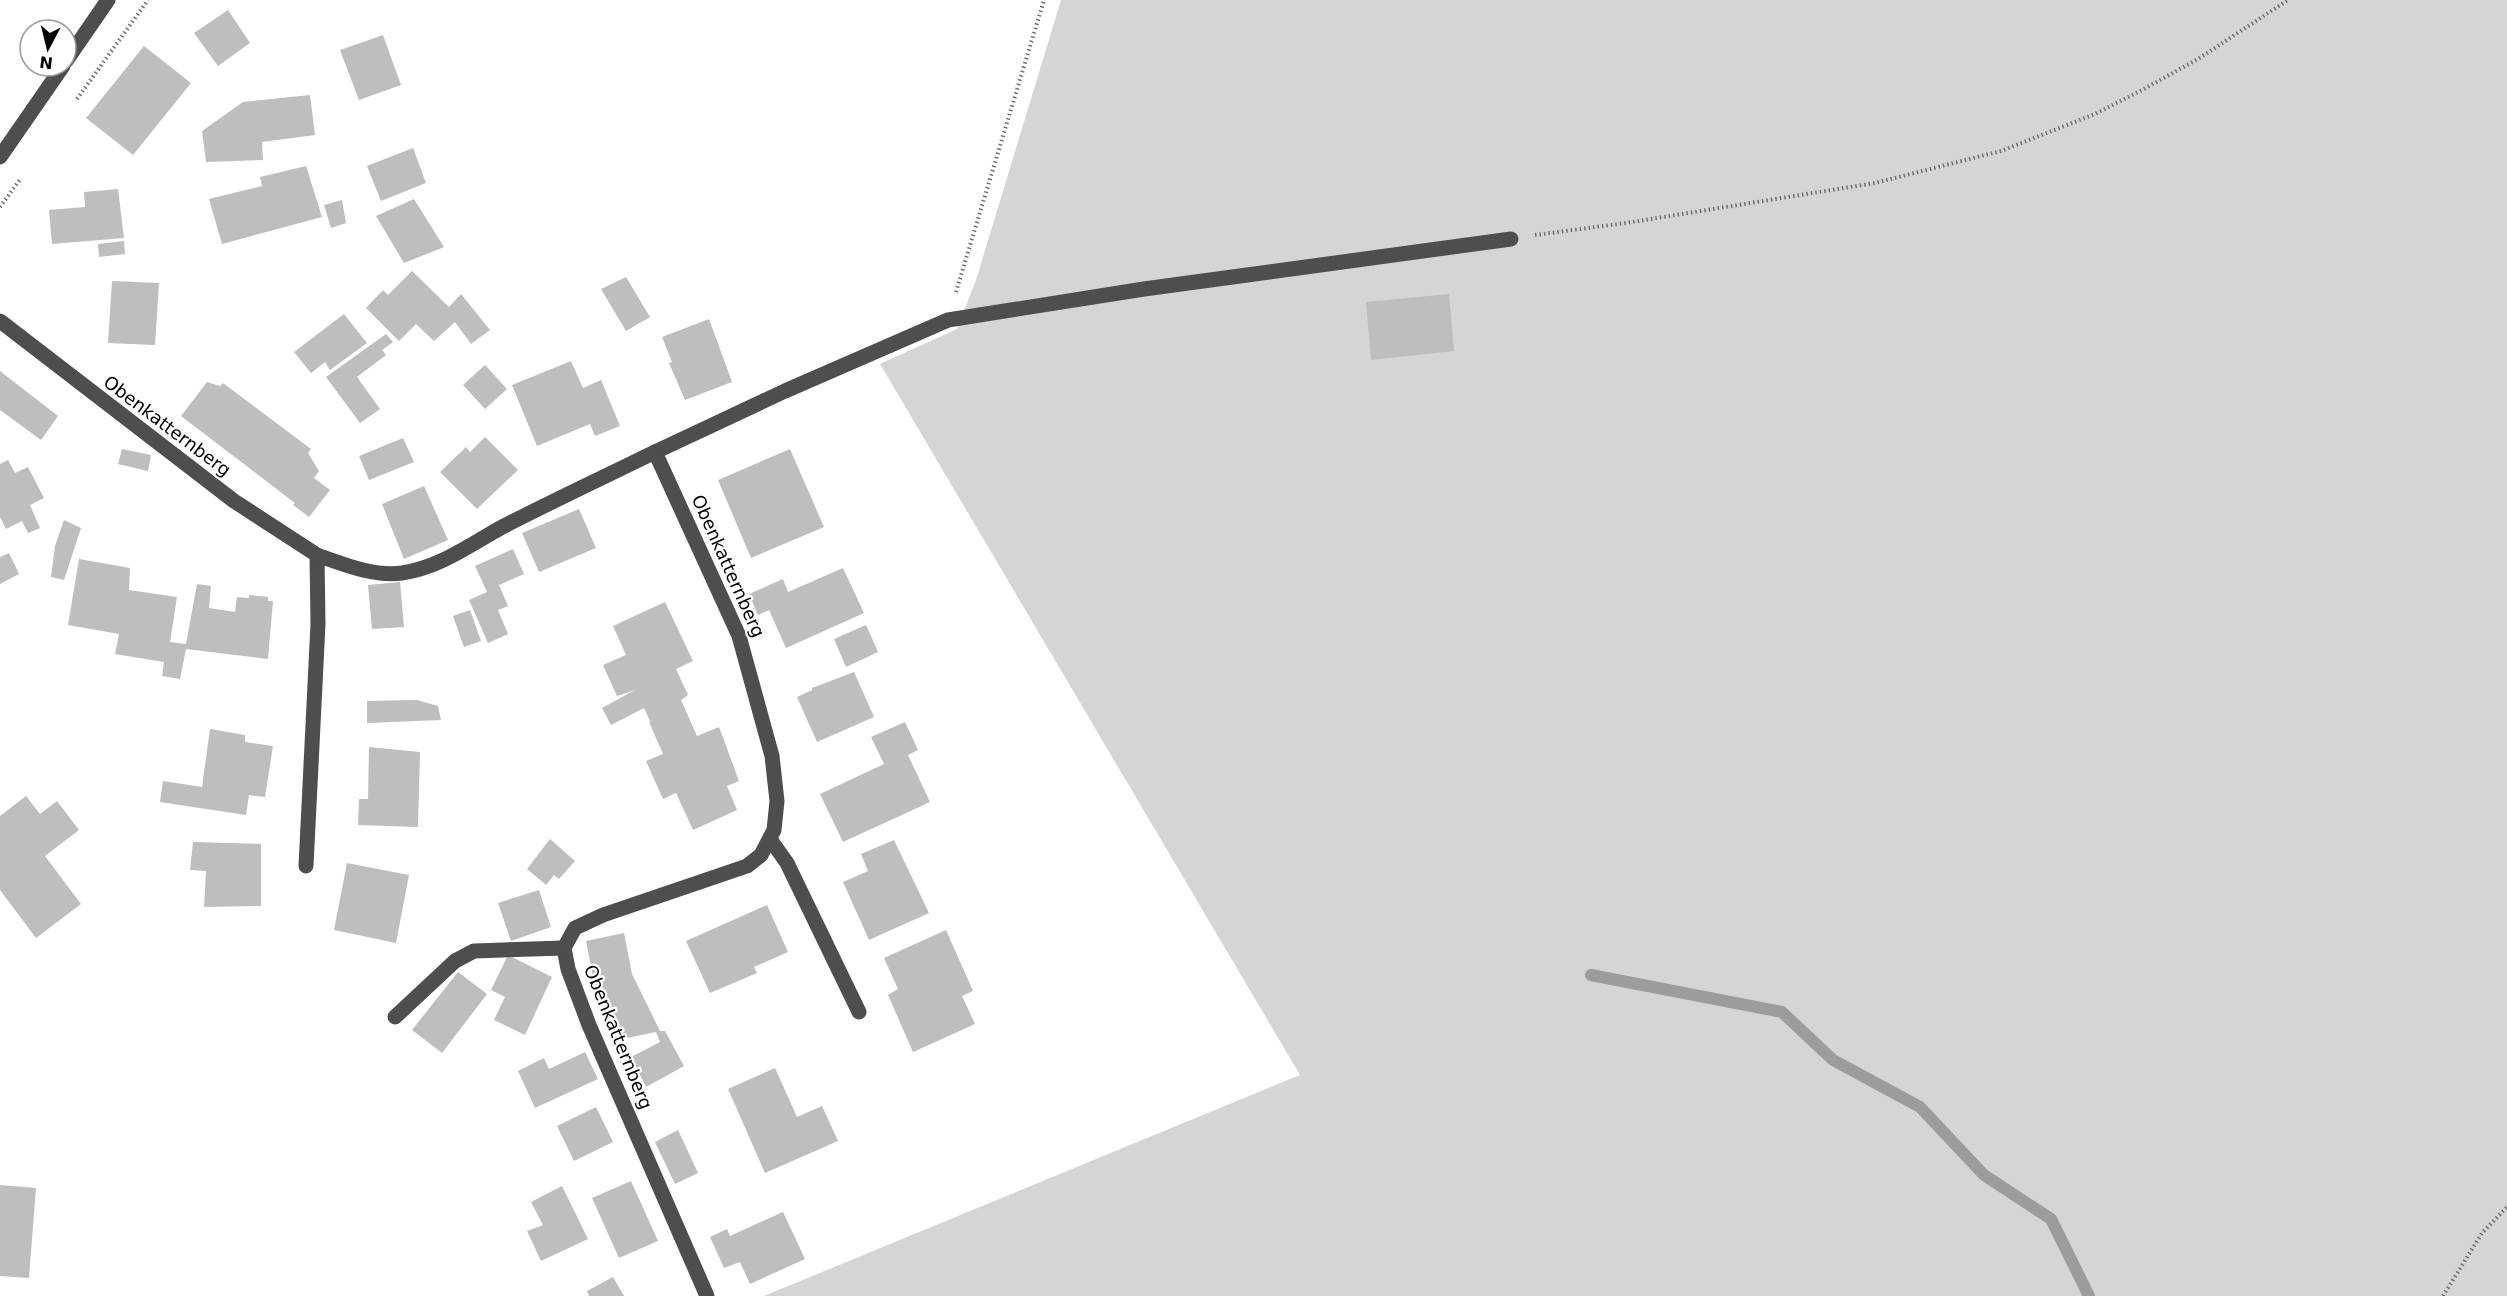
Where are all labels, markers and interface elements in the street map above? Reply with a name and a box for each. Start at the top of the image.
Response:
north arrow [18,18,78,78]
text: N [38,52,54,73]
street label: Obenkatternberg [100,371,235,480]
street label: Obenkatternberg [688,491,769,640]
street label: Obenkatternberg [580,962,657,1112]

